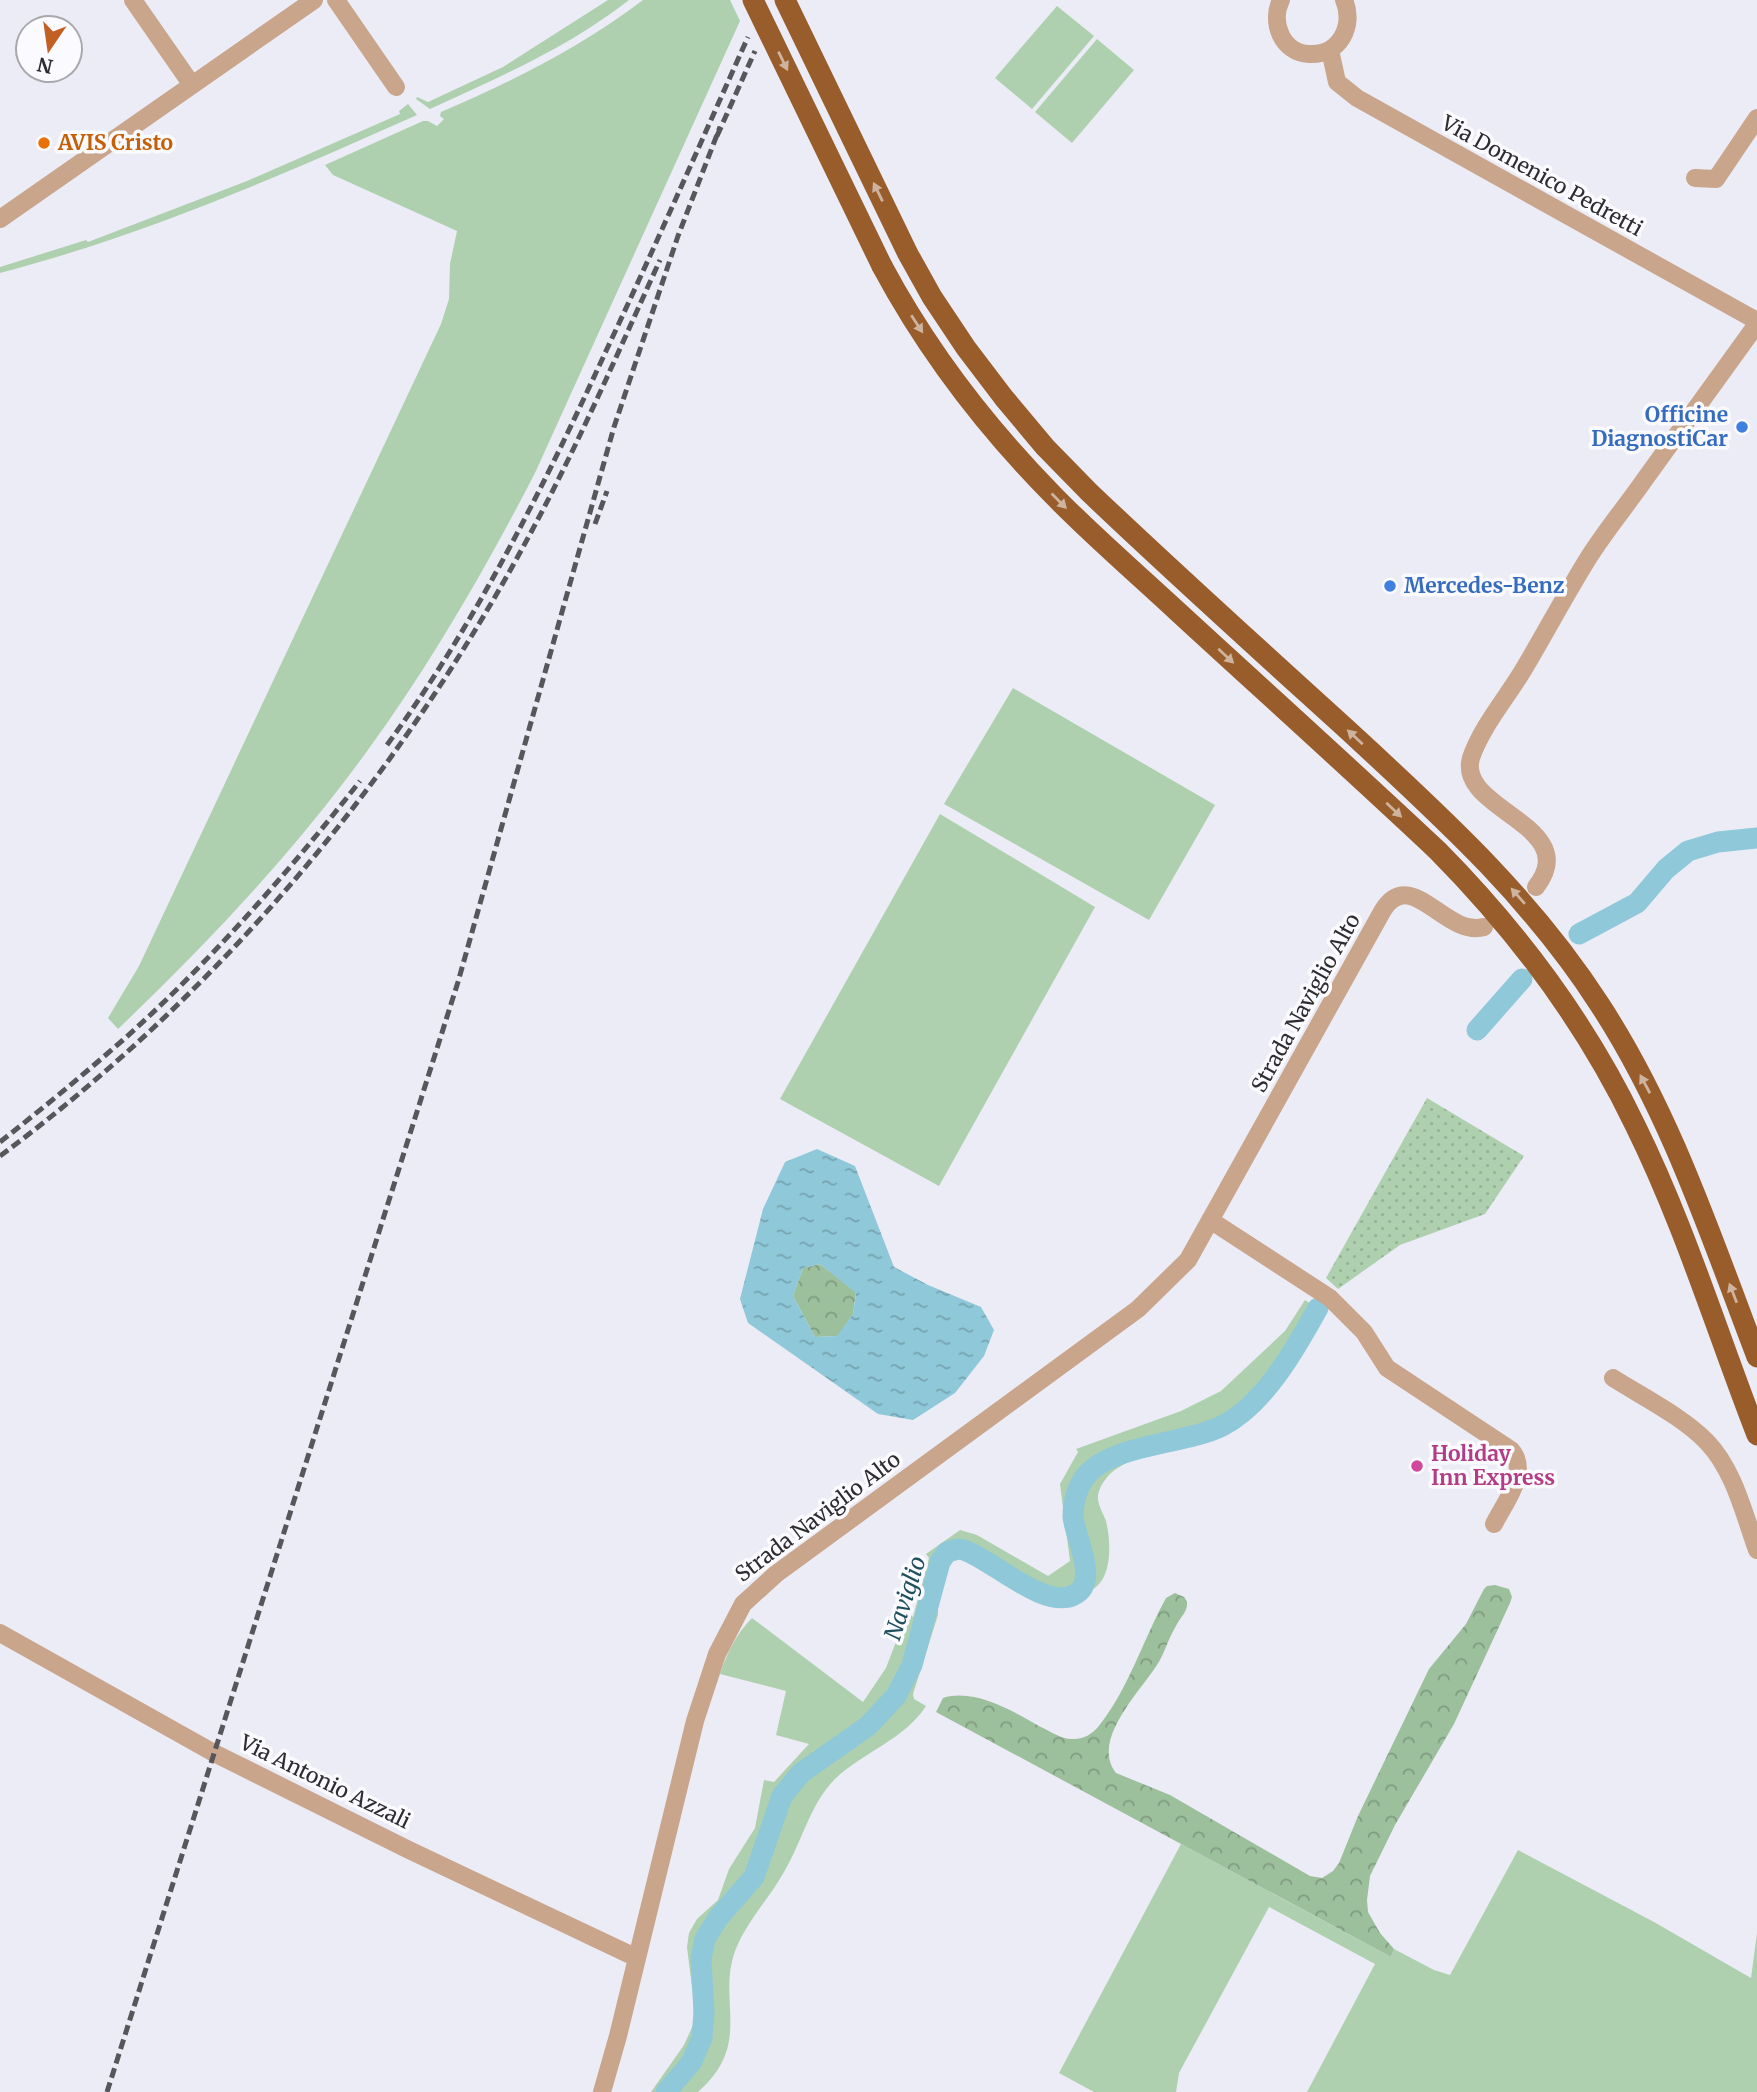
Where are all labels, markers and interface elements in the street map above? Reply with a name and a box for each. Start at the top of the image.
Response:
north arrow [14,14,84,84]
one-way arrow [777,51,788,71]
text: N [35,52,55,79]
street label: Via Domenico Pedretti [1436,109,1648,242]
place label: AVIS Cristo [57,129,173,156]
marker: AVIS Cristo [36,135,52,151]
one-way arrow [872,182,884,202]
one-way arrow [910,315,923,334]
place label: Officine DiagnostiCar [1591,401,1728,452]
marker: Officine DiagnostiCar [1734,419,1750,435]
one-way arrow [1051,493,1068,510]
place label: Mercedes-Benz [1404,572,1565,599]
marker: Mercedes-Benz [1382,578,1398,594]
one-way arrow [1217,648,1235,664]
one-way arrow [1347,730,1364,746]
one-way arrow [1385,801,1402,817]
one-way arrow [1510,887,1526,905]
street label: Strada Naviglio Alto [1245,909,1366,1097]
one-way arrow [1639,1074,1651,1094]
one-way arrow [1727,1283,1738,1304]
place label: Holiday Inn Express [1431,1440,1555,1491]
street label: Strada Naviglio Alto [730,1446,906,1588]
marker: Holiday Inn Express [1409,1458,1425,1474]
water label: Naviglio [877,1552,932,1644]
street label: Via Antonio Azzali [235,1728,415,1835]

